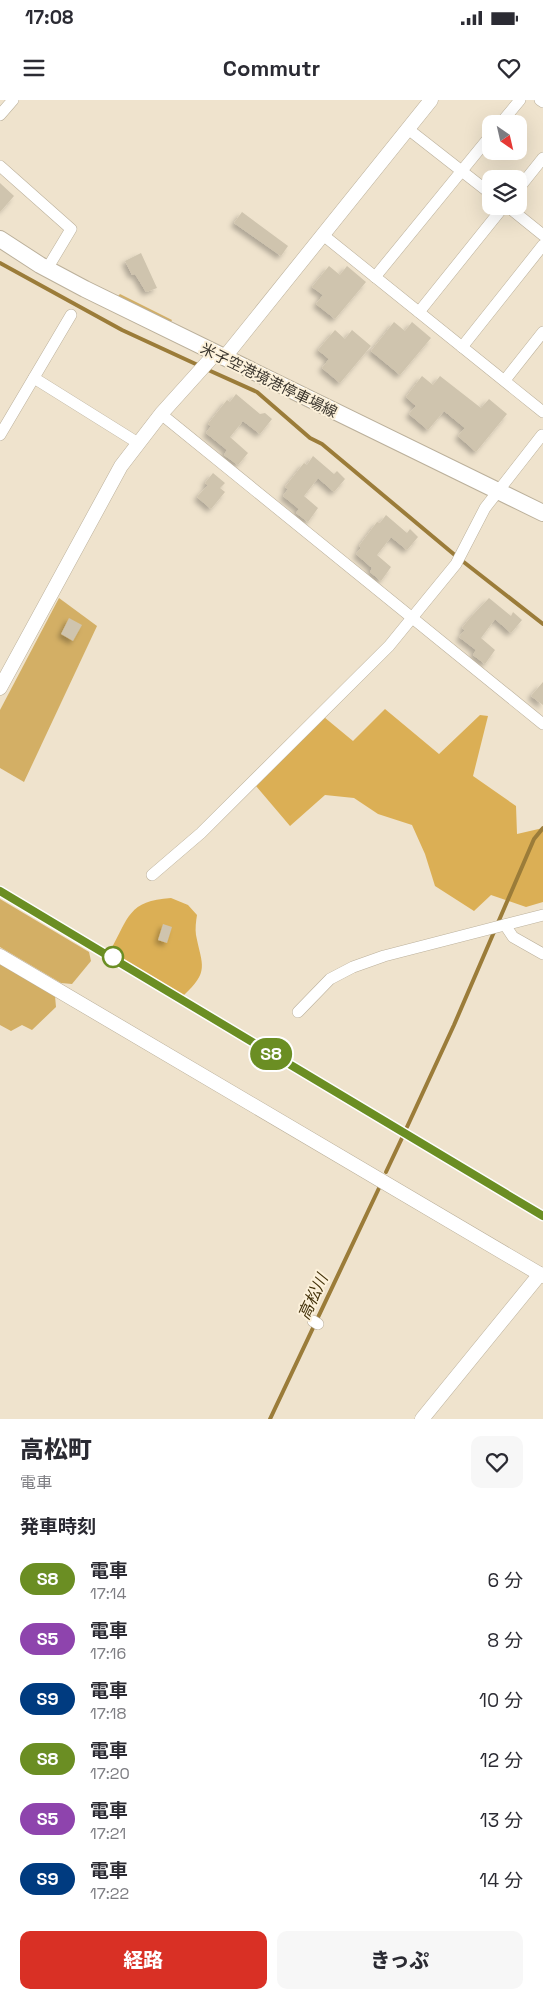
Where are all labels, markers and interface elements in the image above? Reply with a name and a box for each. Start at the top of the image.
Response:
text: 17:08 [25,5,74,30]
icon: menu [20,54,48,82]
text: Commutr [223,54,320,82]
icon: heart [495,54,523,82]
north arrow [482,115,528,160]
map controls [482,115,527,215]
button: layers [482,170,527,215]
street label: 米子空港境港停車場線 [197,339,341,421]
unlabelled marker [102,946,124,968]
line badge: S8 [248,1038,294,1070]
text: S8 [260,1042,282,1065]
water label: 高松川 [293,1269,334,1323]
text: 高松町 [20,1434,92,1465]
button: heart [471,1436,523,1488]
text: 電車 [20,1472,52,1493]
text: 発車時刻 [20,1514,96,1539]
text: 電車 [90,1558,128,1583]
text: S8 [37,1567,58,1590]
text: 6 分 [487,1568,523,1593]
text: 17:14 [90,1583,126,1604]
text: 電車 [90,1618,128,1643]
text: S5 [37,1627,58,1650]
text: 8 分 [487,1628,523,1653]
text: 17:16 [90,1643,126,1664]
text: 電車 [90,1678,128,1703]
text: S9 [36,1687,59,1710]
text: 10 分 [479,1688,523,1713]
text: 17:18 [90,1703,126,1724]
text: 電車 [90,1738,128,1763]
text: S8 [37,1747,58,1770]
text: 12 分 [480,1748,523,1773]
text: 17:20 [90,1763,130,1784]
text: 電車 [90,1798,128,1823]
text: S5 [37,1807,58,1830]
text: 13 分 [480,1808,523,1833]
text: 17:21 [90,1823,126,1844]
text: 電車 [90,1858,128,1883]
text: S9 [36,1867,59,1890]
text: 14 分 [479,1868,523,1893]
text: 17:22 [90,1883,129,1904]
button: 経路 [20,1931,267,1989]
button: きっぷ [277,1931,523,1989]

